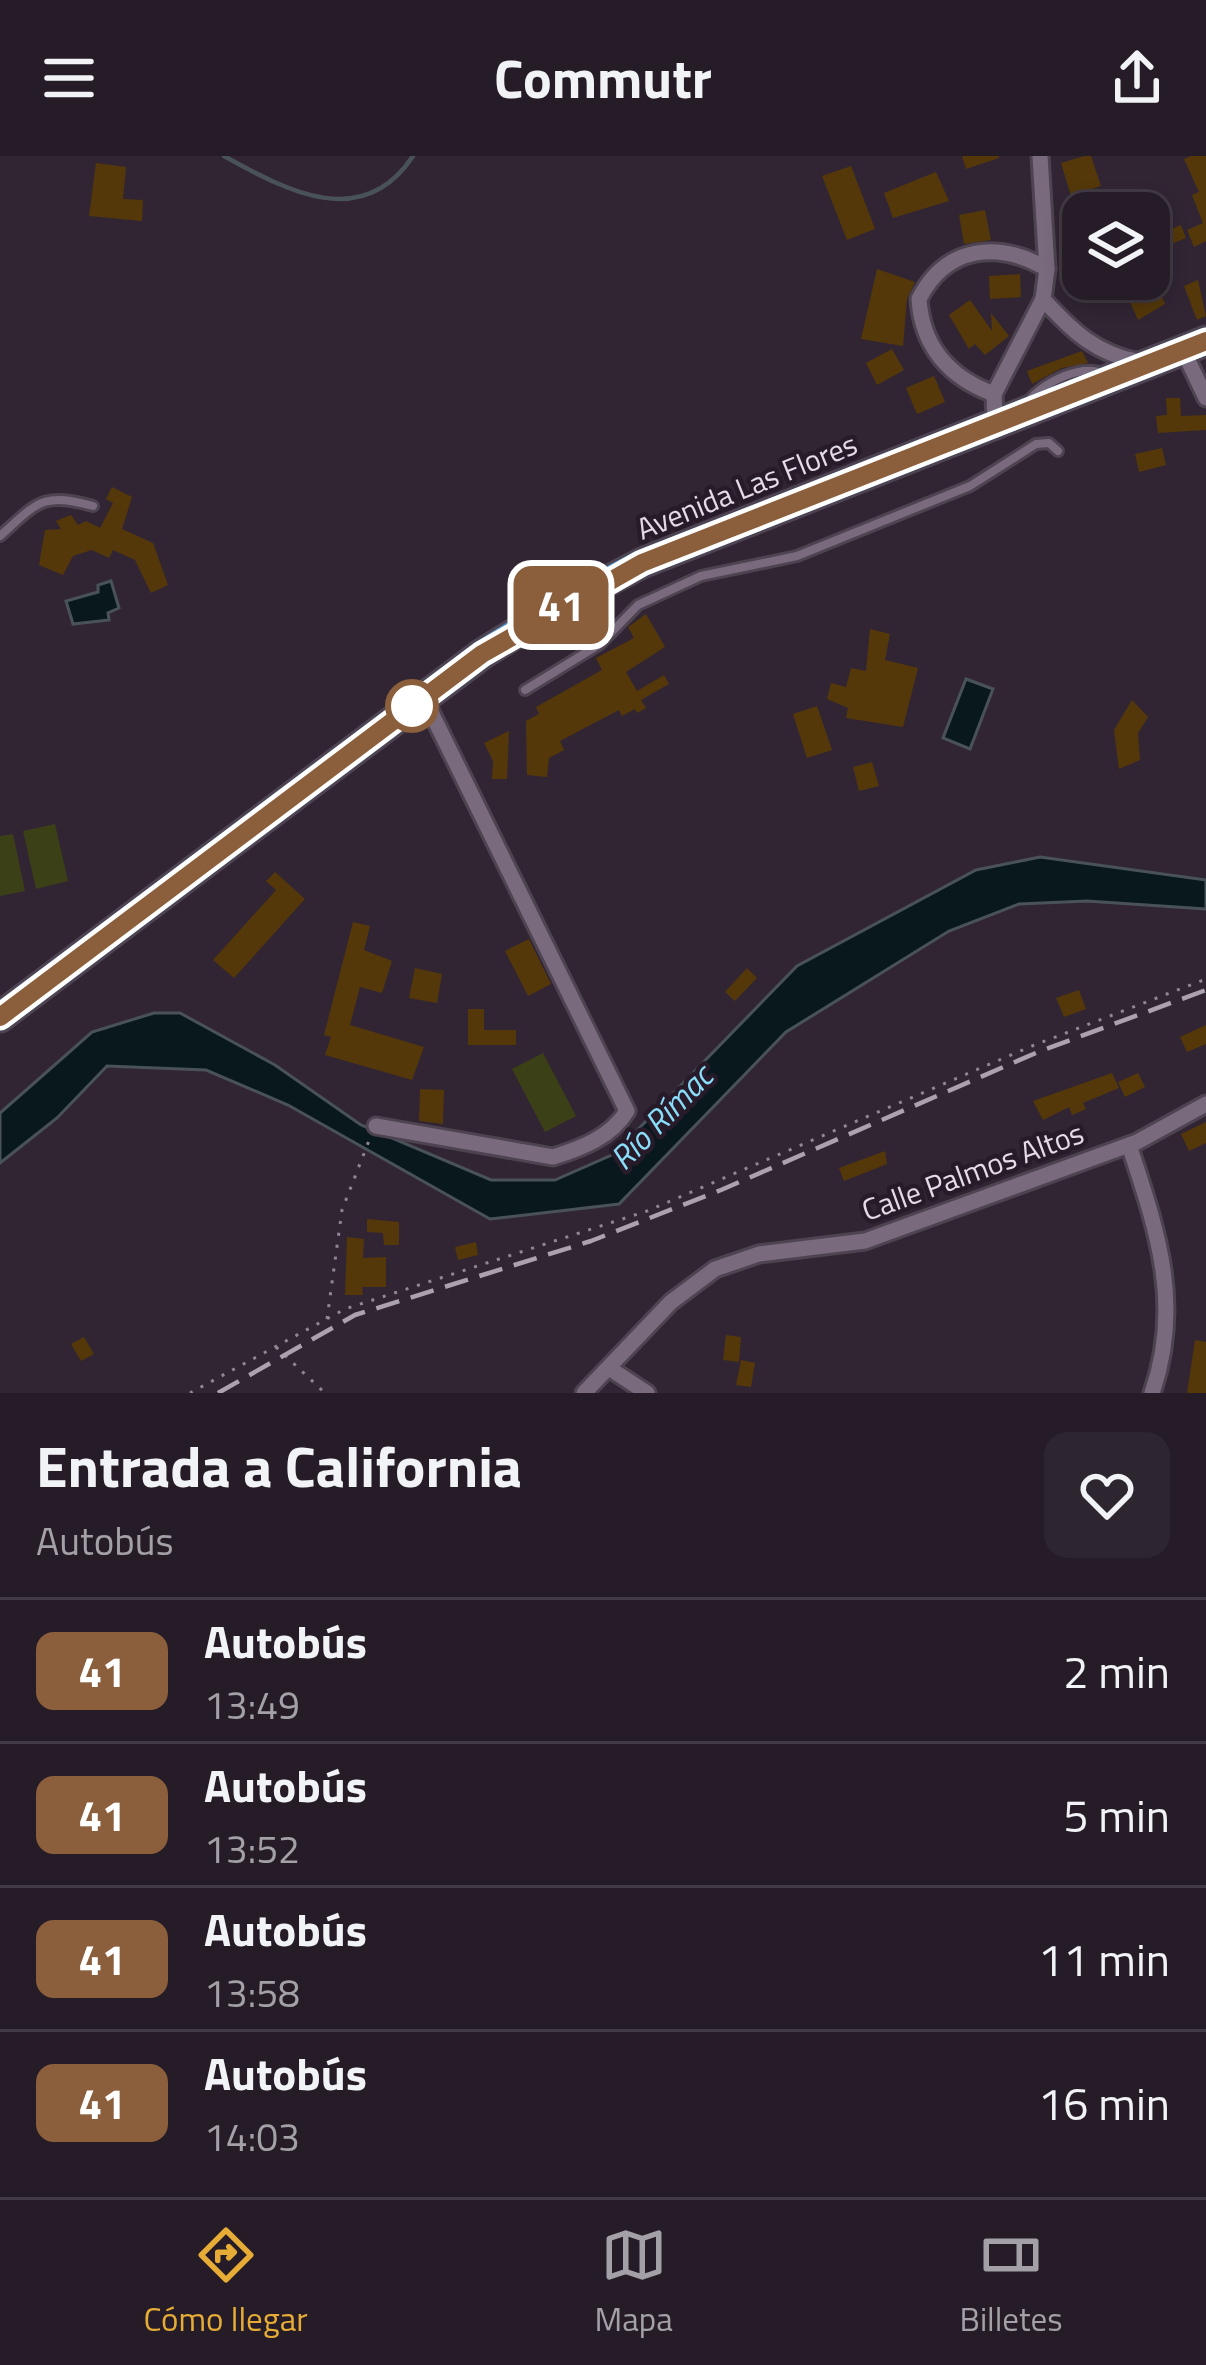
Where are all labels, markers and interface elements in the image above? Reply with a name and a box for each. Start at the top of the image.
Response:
text: Commutr [494,37,712,119]
icon: menu [36,45,102,111]
icon: share [1104,45,1170,111]
map controls [1062,192,1170,300]
button: layers [1062,192,1170,300]
street label: Avenida Las Flores [629,421,864,551]
line badge: 41 [507,566,615,644]
text: 41 [537,573,585,637]
unlabelled marker [387,681,437,731]
water label: Río Rímac [598,1051,726,1181]
street label: Calle Palmos Altos [855,1110,1090,1233]
text: Entrada a California [36,1422,522,1509]
button: heart [1044,1432,1170,1558]
text: Autobús [36,1511,174,1570]
text: Autobús [204,1607,367,1675]
text: 2 min [1063,1637,1170,1705]
text: 41 [78,1639,126,1703]
text: 13:49 [204,1675,300,1734]
text: Autobús [204,1751,367,1819]
text: 5 min [1063,1781,1170,1849]
text: 41 [78,1783,126,1847]
text: 13:52 [204,1819,300,1878]
text: Autobús [204,1895,367,1963]
text: 11 min [1038,1925,1170,1993]
text: 41 [78,1927,126,1991]
text: 13:58 [204,1963,300,2022]
text: Autobús [204,2039,367,2107]
text: 16 min [1038,2069,1170,2137]
text: 41 [78,2071,126,2135]
text: 14:03 [204,2107,300,2166]
tab: Cómo llegar [143,2222,308,2344]
tab: Mapa [594,2222,673,2344]
tab: Billetes [960,2222,1063,2344]

